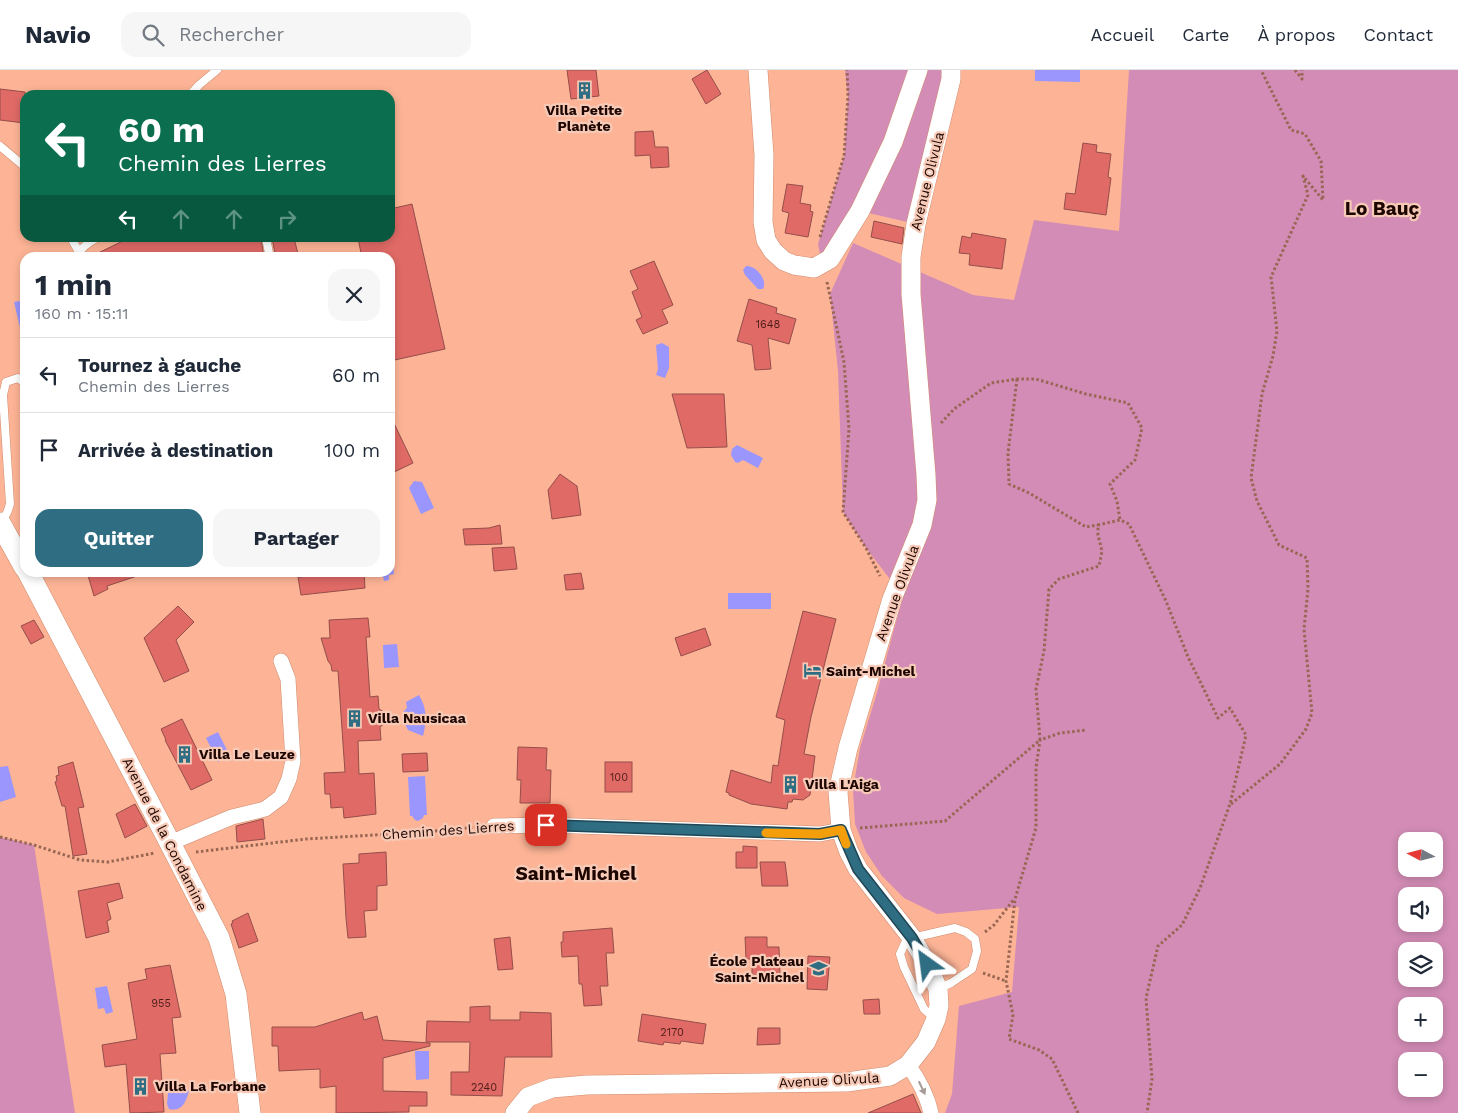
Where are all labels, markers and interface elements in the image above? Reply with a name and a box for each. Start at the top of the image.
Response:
search box [121,12,471,57]
text: Navio [25,21,91,49]
icon: search [139,21,167,49]
text: Rechercher [179,23,284,46]
text: Accueil [1091,24,1154,45]
text: Carte [1182,24,1229,45]
text: À propos [1257,24,1335,45]
text: Contact [1363,24,1433,45]
building icon: Villa Petite Planète [574,80,594,100]
place label: Villa Petite Planète [546,102,622,134]
text: 60 m [118,109,205,151]
icon: left [35,110,100,175]
street label: Avenue Olivula [907,130,947,232]
text: Chemin des Lierres [118,151,327,176]
district label: Lo Bauç [1345,197,1420,220]
icon: left [114,205,142,233]
icon: ahead [167,205,195,233]
icon: ahead [220,205,248,233]
icon: right [273,205,301,233]
text: 1 min [35,267,112,302]
button: close [328,269,380,321]
text: 160 m · 15:11 [35,304,129,323]
house number: 1648 [756,318,780,331]
text: Tournez à gauche [78,354,241,377]
icon: left [35,361,63,389]
text: 60 m [332,364,380,387]
text: Chemin des Lierres [78,377,230,396]
icon: arrive [35,436,63,464]
text: Arrivée à destination [78,439,273,462]
text: 100 m [324,439,380,462]
button: Quitter [35,509,203,567]
button: Partager [213,509,380,567]
street label: Avenue Olivula [872,543,922,643]
hotel icon: Saint-Michel [802,661,822,681]
place label: Saint-Michel [826,663,916,679]
building icon: Villa Nausicaa [344,708,364,728]
place label: Villa Nausicaa [368,710,467,726]
building icon: Villa Le Leuze [175,744,195,764]
place label: Villa Le Leuze [199,746,295,762]
street label: Avenue de la Condamine [119,755,211,913]
house number: 100 [610,771,628,784]
building icon: Villa L'Aiga [781,774,801,794]
place label: Villa L'Aiga [805,776,880,792]
pin [525,804,567,846]
icon: arrive [532,811,560,839]
street label: Chemin des Lierres [381,817,515,843]
north arrow [1398,832,1442,878]
map controls [1398,832,1443,1097]
district label: Saint-Michel [516,862,637,885]
button: sound [1398,887,1443,932]
position arrow [900,937,952,989]
button: layers [1398,942,1443,987]
place label: École Plateau Saint-Michel [709,953,804,985]
school or university icon: École Plateau Saint-Michel [808,959,828,979]
house number: 955 [151,997,171,1010]
button: + [1398,997,1443,1042]
house number: 2170 [660,1026,684,1039]
button: − [1398,1052,1443,1097]
street label: Avenue Olivula [778,1069,880,1091]
building icon: Villa La Forbane [131,1076,151,1096]
place label: Villa La Forbane [155,1078,266,1094]
house number: 2240 [471,1081,497,1094]
one-way arrow [919,1081,927,1095]

